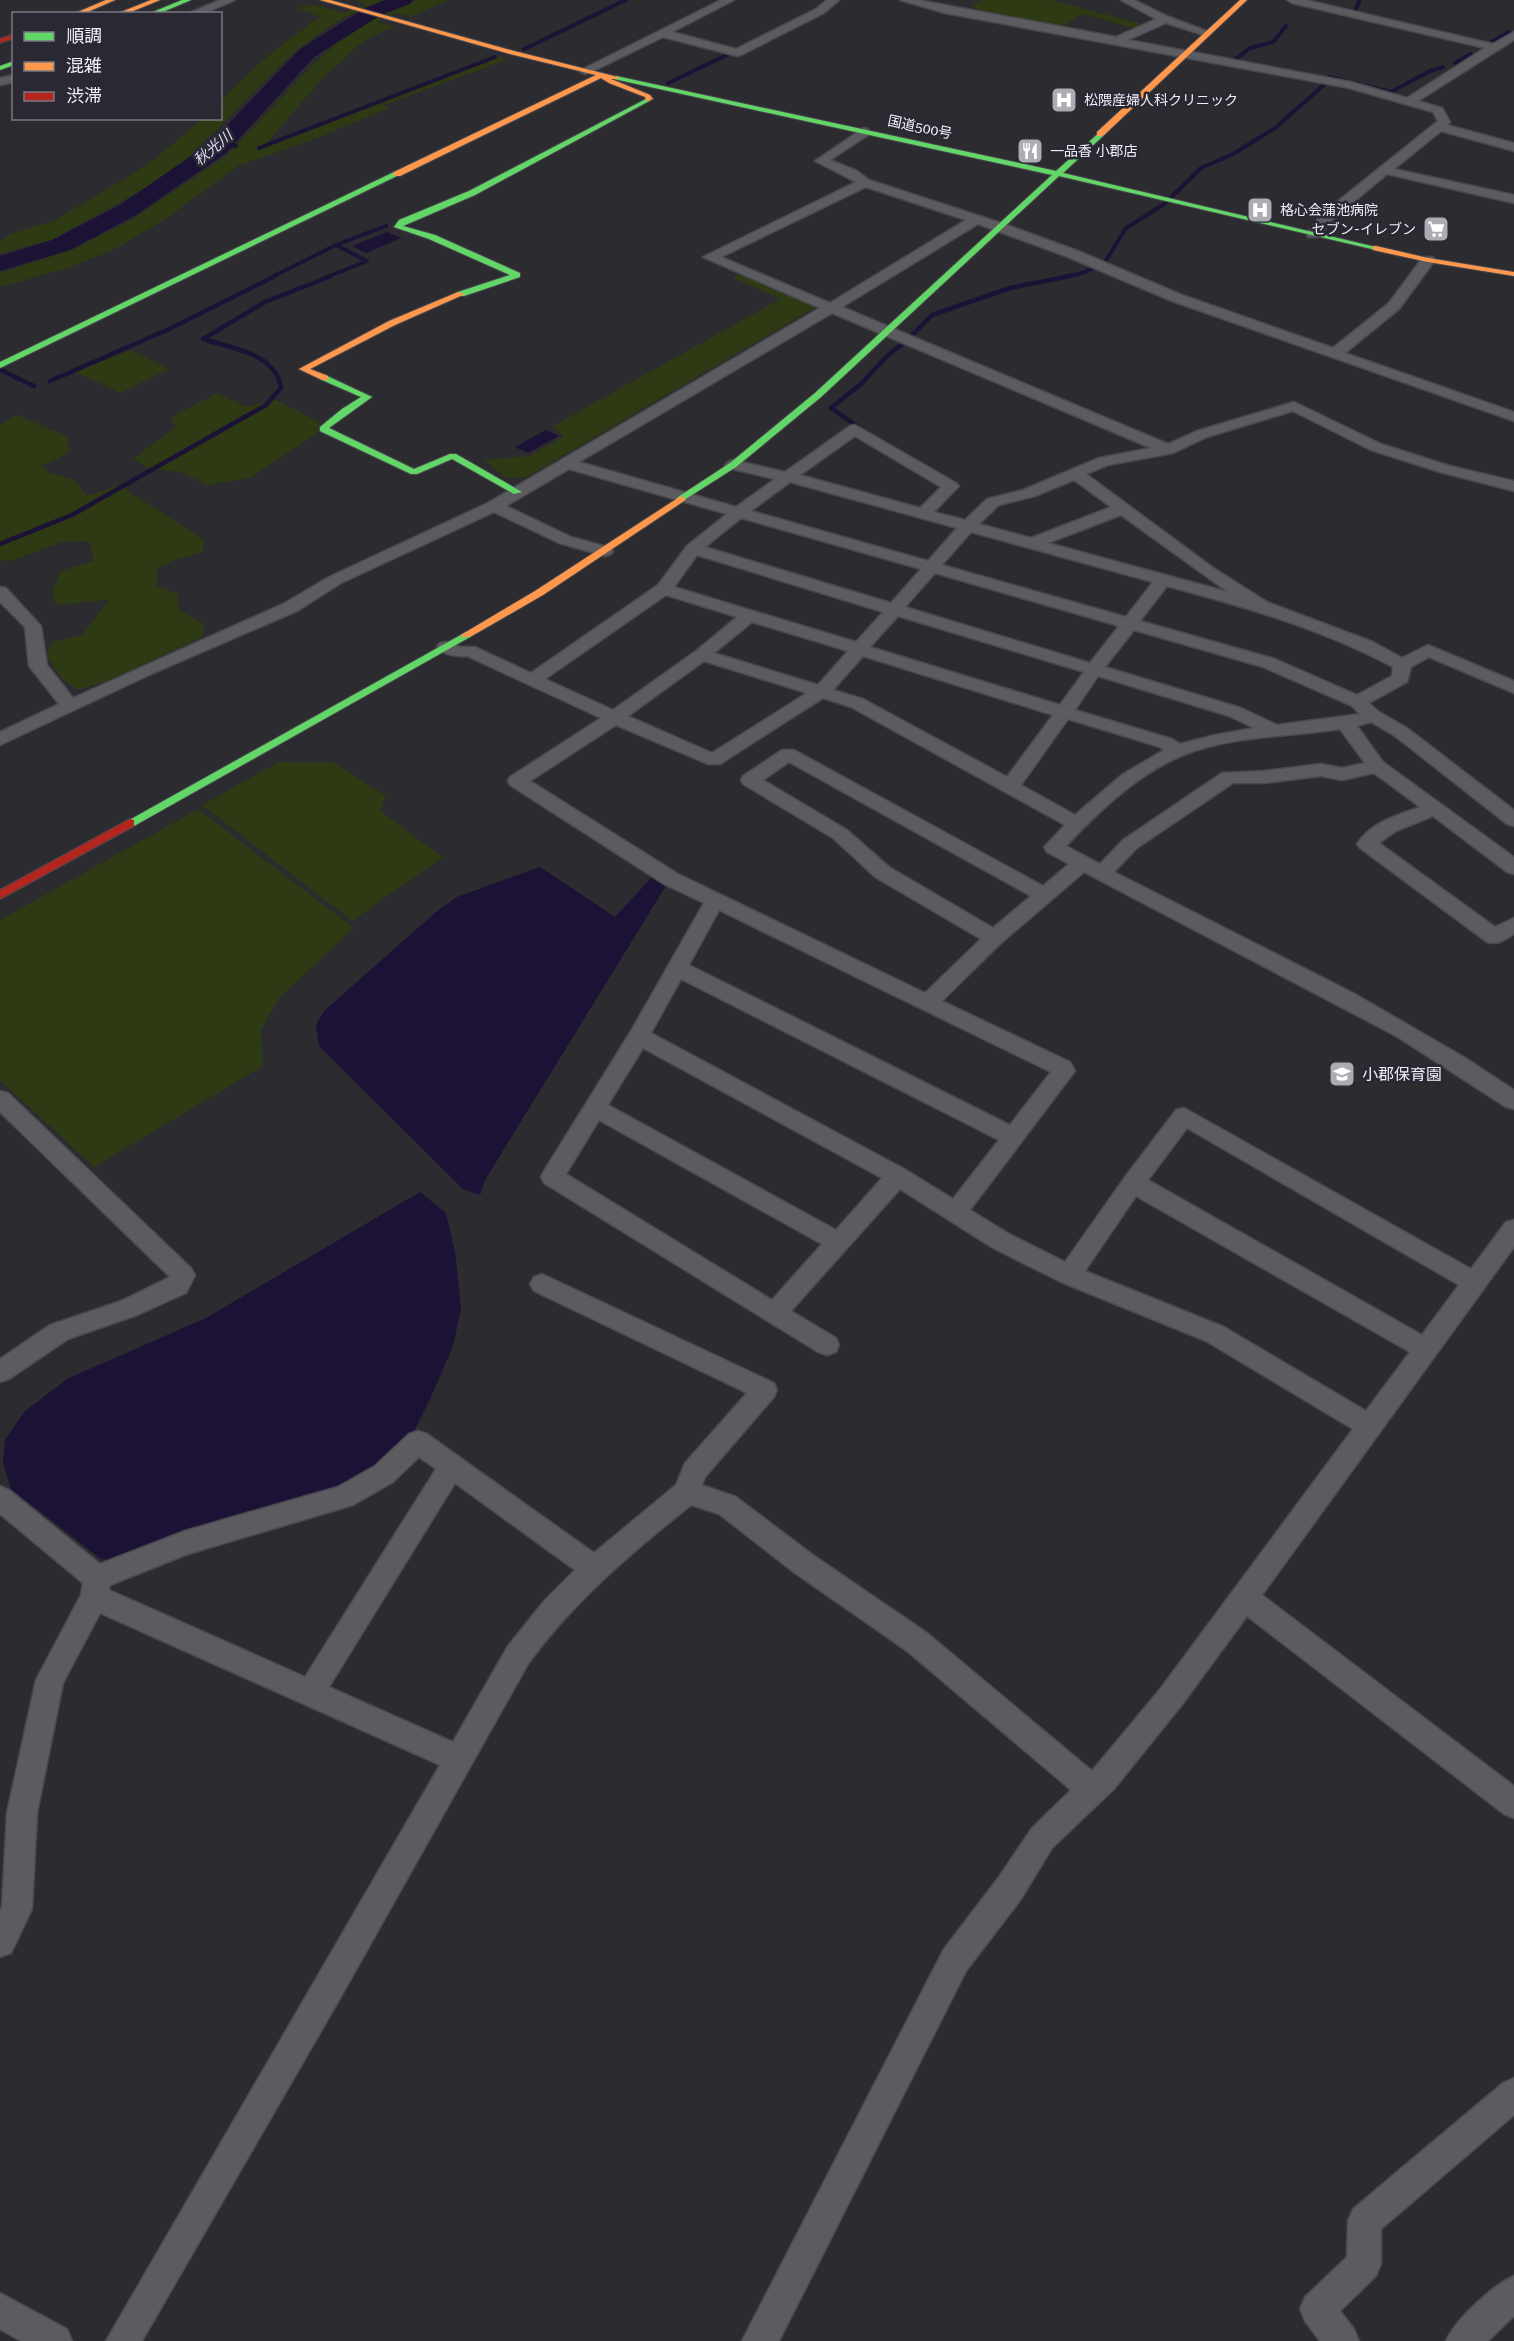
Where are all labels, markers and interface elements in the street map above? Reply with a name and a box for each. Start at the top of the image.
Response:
legend [12,12,222,120]
text: 順調 [66,25,102,46]
text: 混雑 [66,55,102,76]
text: 渋滞 [66,85,102,106]
hospital icon: 松隈産婦人科クリニック [1049,85,1079,115]
place label: 松隈産婦人科クリニック [1084,92,1238,108]
street label: 国道500号 [886,112,954,142]
water label: 秋光川 [190,125,238,169]
restaurant icon: 一品香 小郡店 [1015,136,1045,166]
place label: 一品香 小郡店 [1050,143,1138,159]
hospital icon: 格心会蒲池病院 [1245,195,1275,225]
place label: 格心会蒲池病院 [1280,202,1378,218]
supermarket icon: セブン-イレブン [1421,214,1451,244]
place label: セブン-イレブン [1312,221,1416,237]
school or university icon: 小郡保育園 [1327,1059,1357,1089]
place label: 小郡保育園 [1362,1065,1442,1084]

